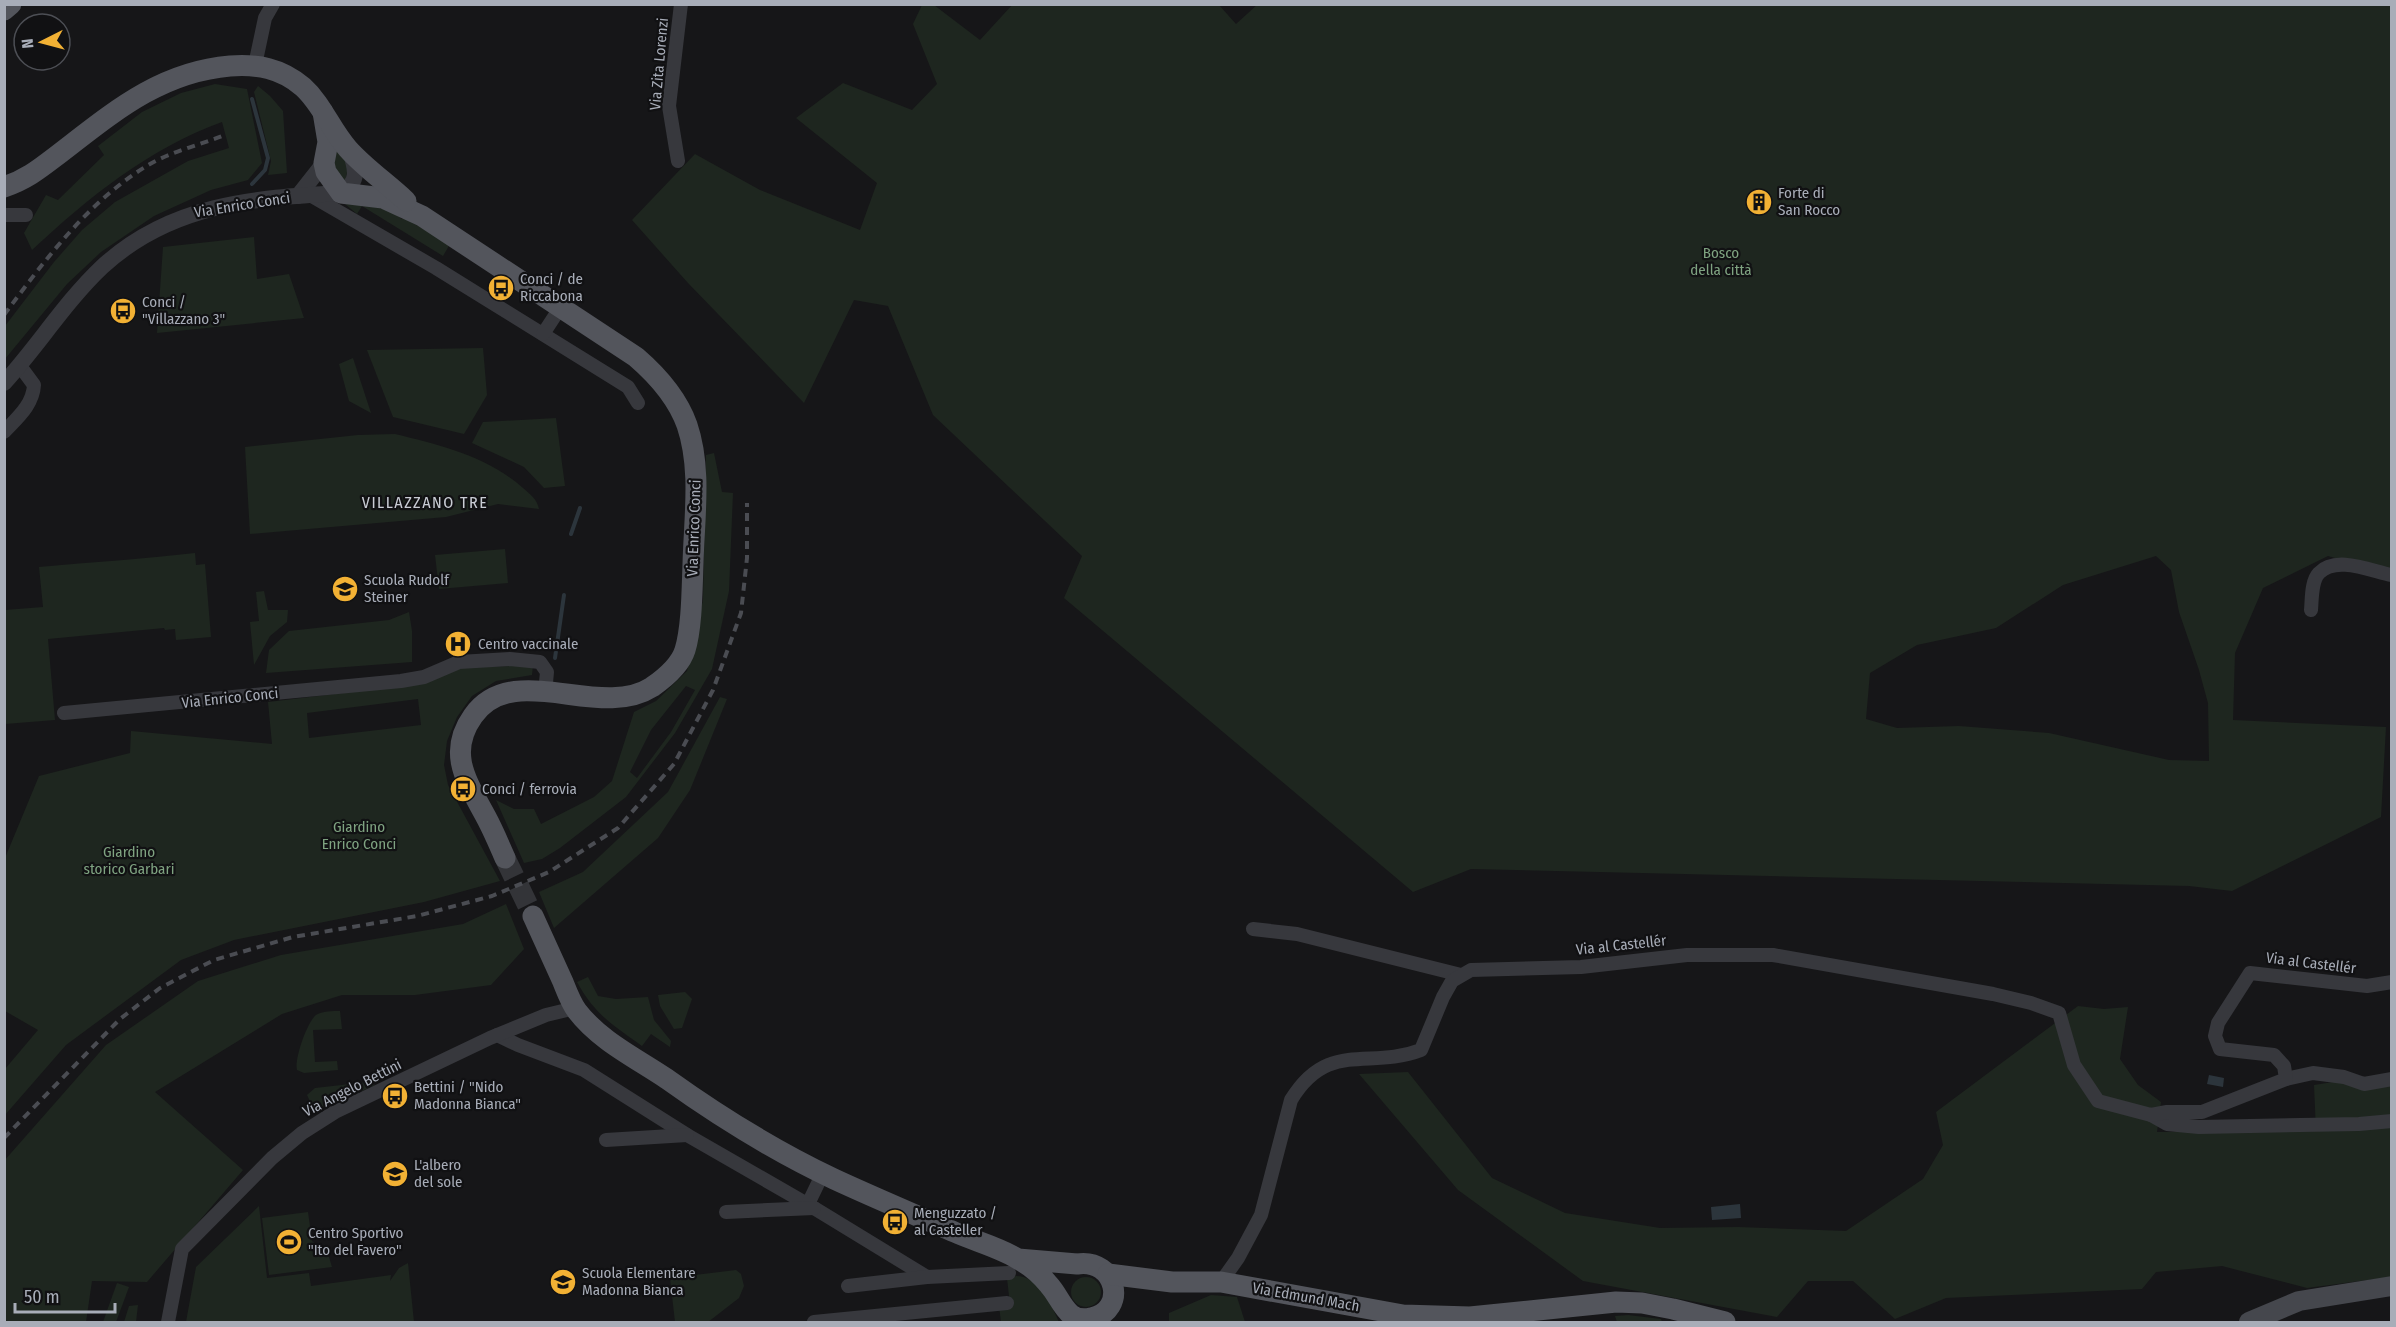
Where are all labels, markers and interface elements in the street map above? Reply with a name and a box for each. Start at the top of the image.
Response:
north arrow [12,12,72,72]
street label: Via Zita Lorenzi [646,17,672,111]
text: N [18,38,38,49]
place label: Forte di San Rocco [1778,184,1840,219]
building icon: Forte di San Rocco [1744,187,1774,217]
street label: Via Enrico Conci [193,189,291,221]
park label: Bosco della città [1690,244,1752,279]
place label: Conci / de Riccabona [520,270,583,305]
bus stop icon: Conci / de Riccabona [486,273,516,303]
place label: Conci / "Villazzano 3" [142,293,225,328]
bus stop icon: Conci / "Villazzano 3" [108,296,138,326]
street label: Via Enrico Conci [683,479,705,577]
district label: VILLAZZANO TRE [362,493,488,512]
place label: Scuola Rudolf Steiner [364,571,450,606]
school or university icon: Scuola Rudolf Steiner [330,574,360,604]
hospital icon: Centro vaccinale [443,629,473,659]
place label: Centro vaccinale [478,635,578,653]
street label: Via Enrico Conci [181,684,279,712]
bus stop icon: Conci / ferrovia [448,774,478,804]
place label: Conci / ferrovia [482,780,577,798]
park label: Giardino Enrico Conci [322,818,396,853]
park label: Giardino storico Garbari [84,843,174,878]
street label: Via al Castellér [1575,931,1668,959]
street label: Via al Castellér [2265,949,2358,978]
street label: Via Angelo Bettini [300,1055,404,1121]
place label: Bettini / "Nido Madonna Bianca" [414,1078,521,1113]
bus stop icon: Bettini / "Nido Madonna Bianca" [380,1081,410,1111]
place label: L'albero del sole [414,1156,463,1191]
school or university icon: L'albero del sole [380,1159,410,1189]
place label: Menguzzato / al Casteller [914,1204,997,1239]
bus stop icon: Menguzzato / al Casteller [880,1207,910,1237]
place label: Centro Sportivo "Ito del Favero" [308,1224,404,1259]
sports icon: Centro Sportivo "Ito del Favero" [274,1227,304,1257]
place label: Scuola Elementare Madonna Bianca [582,1264,696,1299]
school or university icon: Scuola Elementare Madonna Bianca [548,1267,578,1297]
scale bar [15,1276,116,1314]
street label: Via Edmund Mach [1251,1279,1361,1315]
text: 50 m [24,1286,60,1308]

